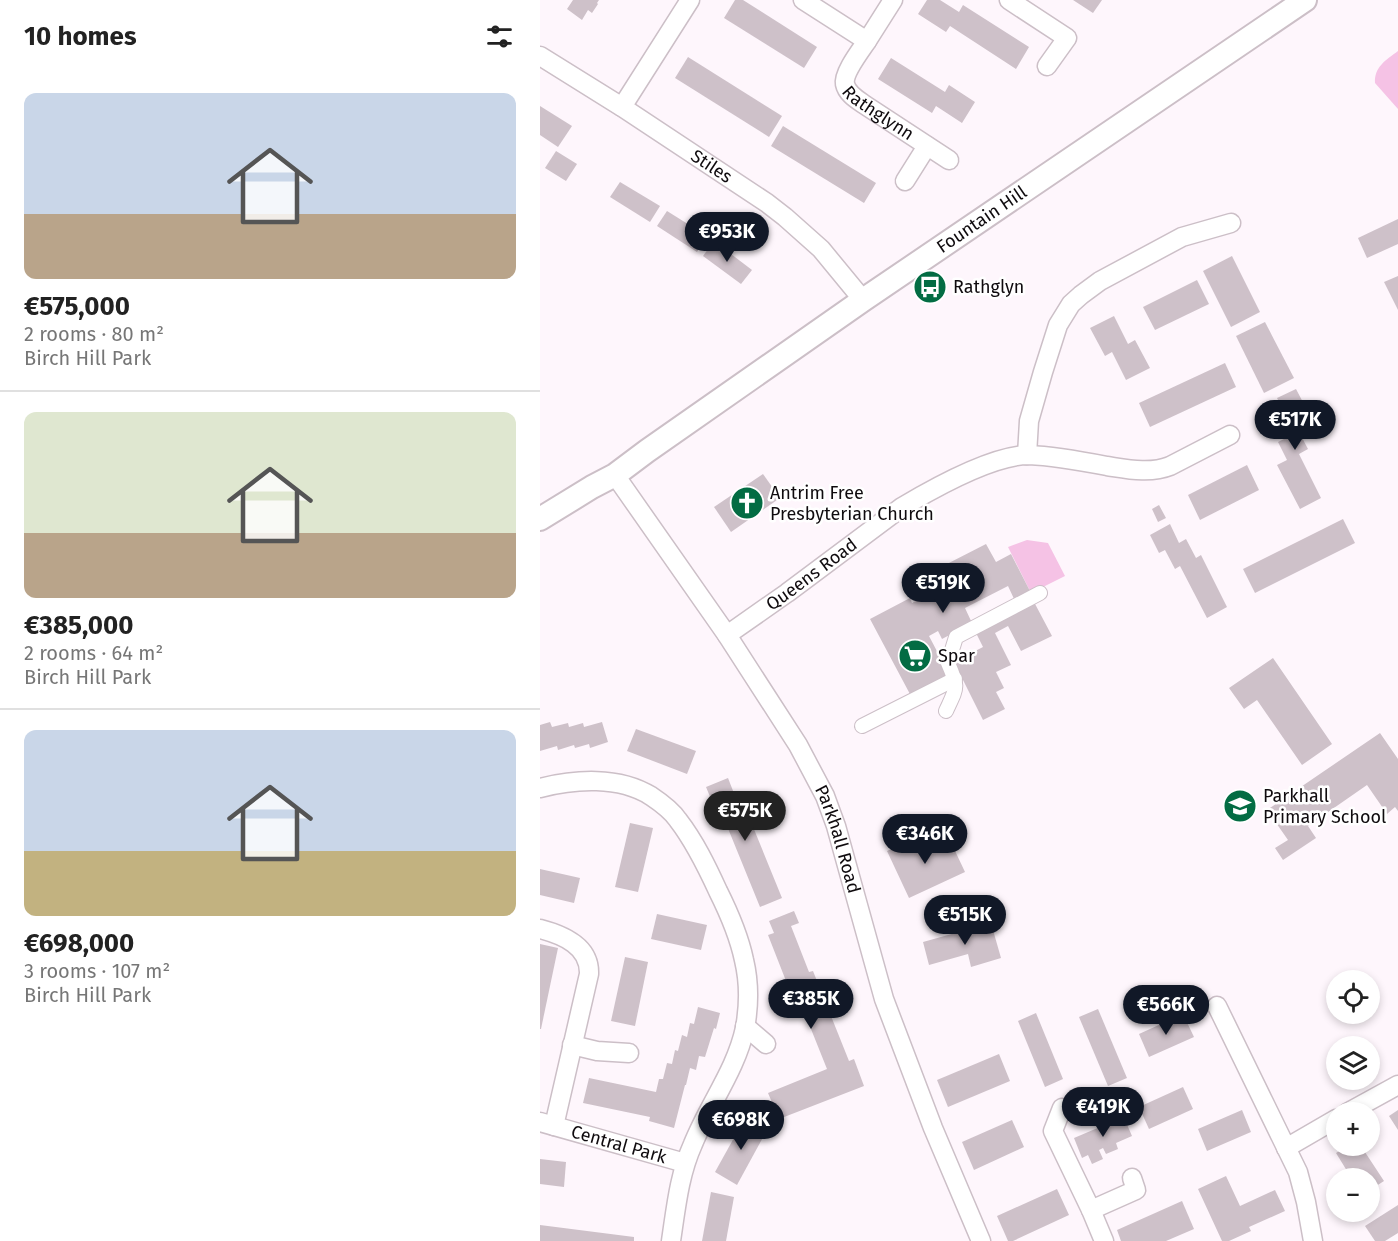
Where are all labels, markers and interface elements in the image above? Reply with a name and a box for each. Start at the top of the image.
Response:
icon: filters [483,20,516,53]
text: 10 homes [24,21,137,52]
street label: Rathglynn [837,81,918,145]
icon: home [216,132,324,240]
street label: Stiles [687,145,736,188]
street label: Fountain Hill [932,181,1031,258]
pin: €953K [685,212,769,263]
text: €953K [699,219,755,243]
bus stop icon: Rathglyn [912,269,948,305]
place label: Rathglyn [953,276,1024,298]
text: €575,000 [24,291,130,322]
text: 2 rooms · 80 m² [24,322,164,346]
text: Birch Hill Park [24,346,151,370]
pin: €517K [1253,400,1337,451]
text: €517K [1269,407,1321,431]
icon: home [216,451,324,559]
place label: Antrim Free Presbyterian Church [770,482,934,525]
church icon: Antrim Free Presbyterian Church [729,485,765,521]
street label: Queens Road [762,533,861,615]
pin: €519K [901,563,985,614]
text: €519K [916,570,970,594]
text: €385,000 [24,610,133,641]
supermarket icon: Spar [897,638,933,674]
text: 2 rooms · 64 m² [24,641,163,665]
place label: Spar [938,645,975,667]
text: Birch Hill Park [24,665,151,689]
icon: home [216,769,324,877]
street label: Parkhall Road [810,781,865,896]
place label: Parkhall Primary School [1263,785,1386,828]
school or university icon: Parkhall Primary School [1222,788,1258,824]
pin: €575K [703,791,787,842]
text: €575K [718,798,772,822]
pin: €346K [883,814,967,865]
text: €346K [896,821,954,845]
pin: €515K [923,895,1007,946]
text: €515K [938,902,992,926]
text: €698,000 [24,928,134,959]
text: 3 rooms · 107 m² [24,959,170,983]
map controls [1326,970,1380,1222]
button: locate [1326,970,1380,1024]
pin: €385K [769,979,853,1030]
text: Birch Hill Park [24,983,151,1007]
pin: €566K [1124,985,1208,1036]
text: €385K [782,986,840,1010]
text: €566K [1137,992,1195,1016]
button: layers [1326,1036,1380,1090]
pin: €419K [1061,1087,1145,1138]
text: €419K [1076,1094,1130,1118]
pin: €698K [699,1100,783,1151]
button: + [1326,1102,1380,1156]
text: €698K [712,1107,770,1131]
street label: Central Park [569,1120,670,1168]
button: − [1326,1168,1380,1222]

